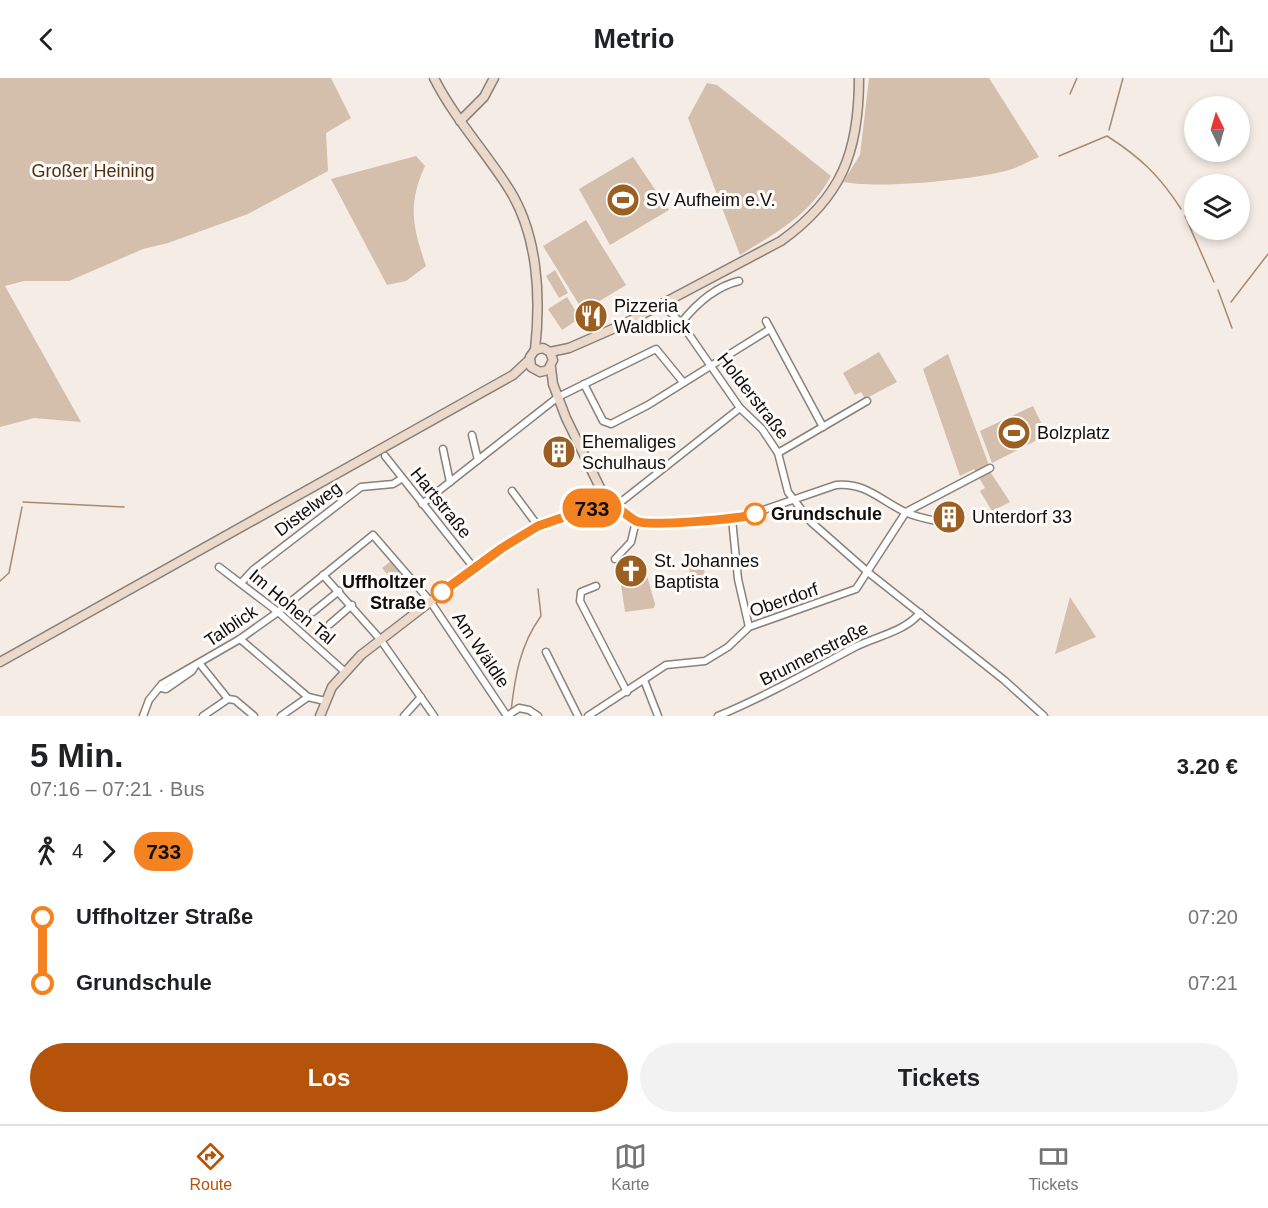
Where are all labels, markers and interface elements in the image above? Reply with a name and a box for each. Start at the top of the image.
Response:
icon: back [30,23,63,56]
icon: share [1205,23,1238,56]
text: Metrio [594,24,675,54]
north arrow [1184,96,1250,162]
map controls [1184,96,1250,240]
park label: Großer Heining [31,161,155,181]
button: layers [1184,174,1250,240]
sports icon: SV Aufheim e.V. [605,182,641,218]
place label: SV Aufheim e.V. [646,190,775,210]
place label: Pizzeria Waldblick [614,296,691,337]
restaurant icon: Pizzeria Waldblick [573,298,609,334]
street label: Holderstraße [713,349,793,443]
sports icon: Bolzplatz [996,415,1032,451]
place label: Bolzplatz [1037,423,1110,443]
place label: Ehemaliges Schulhaus [582,432,676,473]
building icon: Ehemaliges Schulhaus [541,434,577,470]
street label: Hartstraße [406,464,476,542]
street label: Distelweg [271,478,345,540]
line badge: 733 [558,488,626,528]
text: 733 [574,497,610,520]
building icon: Unterdorf 33 [931,499,967,535]
marker: Grundschule [744,503,766,525]
place label: Grundschule [771,504,882,524]
place label: Unterdorf 33 [972,507,1072,527]
place label: St. Johannes Baptista [654,551,759,592]
church icon: St. Johannes Baptista [613,553,649,589]
street label: Im Hohen Tal [245,565,339,649]
place label: Uffholtzer Straße [342,572,426,613]
street label: Oberdorf [747,579,822,621]
marker: Uffholtzer Straße [431,581,453,603]
street label: Talblick [201,601,262,651]
street label: Am Wäldle [448,608,514,692]
street label: Brunnenstraße [756,618,872,690]
text: 5 Min. [30,737,124,774]
text: 3.20 € [1177,754,1238,779]
text: 07:16 – 07:21 · Bus [30,778,205,800]
icon: walk [30,835,63,868]
icon: forward [92,835,125,868]
text: 4 [72,840,83,862]
text: 733 [146,840,181,863]
text: Uffholtzer Straße [76,904,253,929]
text: 07:20 [1188,906,1238,928]
text: Grundschule [76,970,212,995]
text: 07:21 [1188,972,1238,994]
button: Los [30,1043,628,1112]
button: Tickets [640,1043,1238,1112]
tab: Route [189,1140,232,1194]
tab: Karte [611,1140,649,1194]
tab: Tickets [1028,1140,1078,1194]

